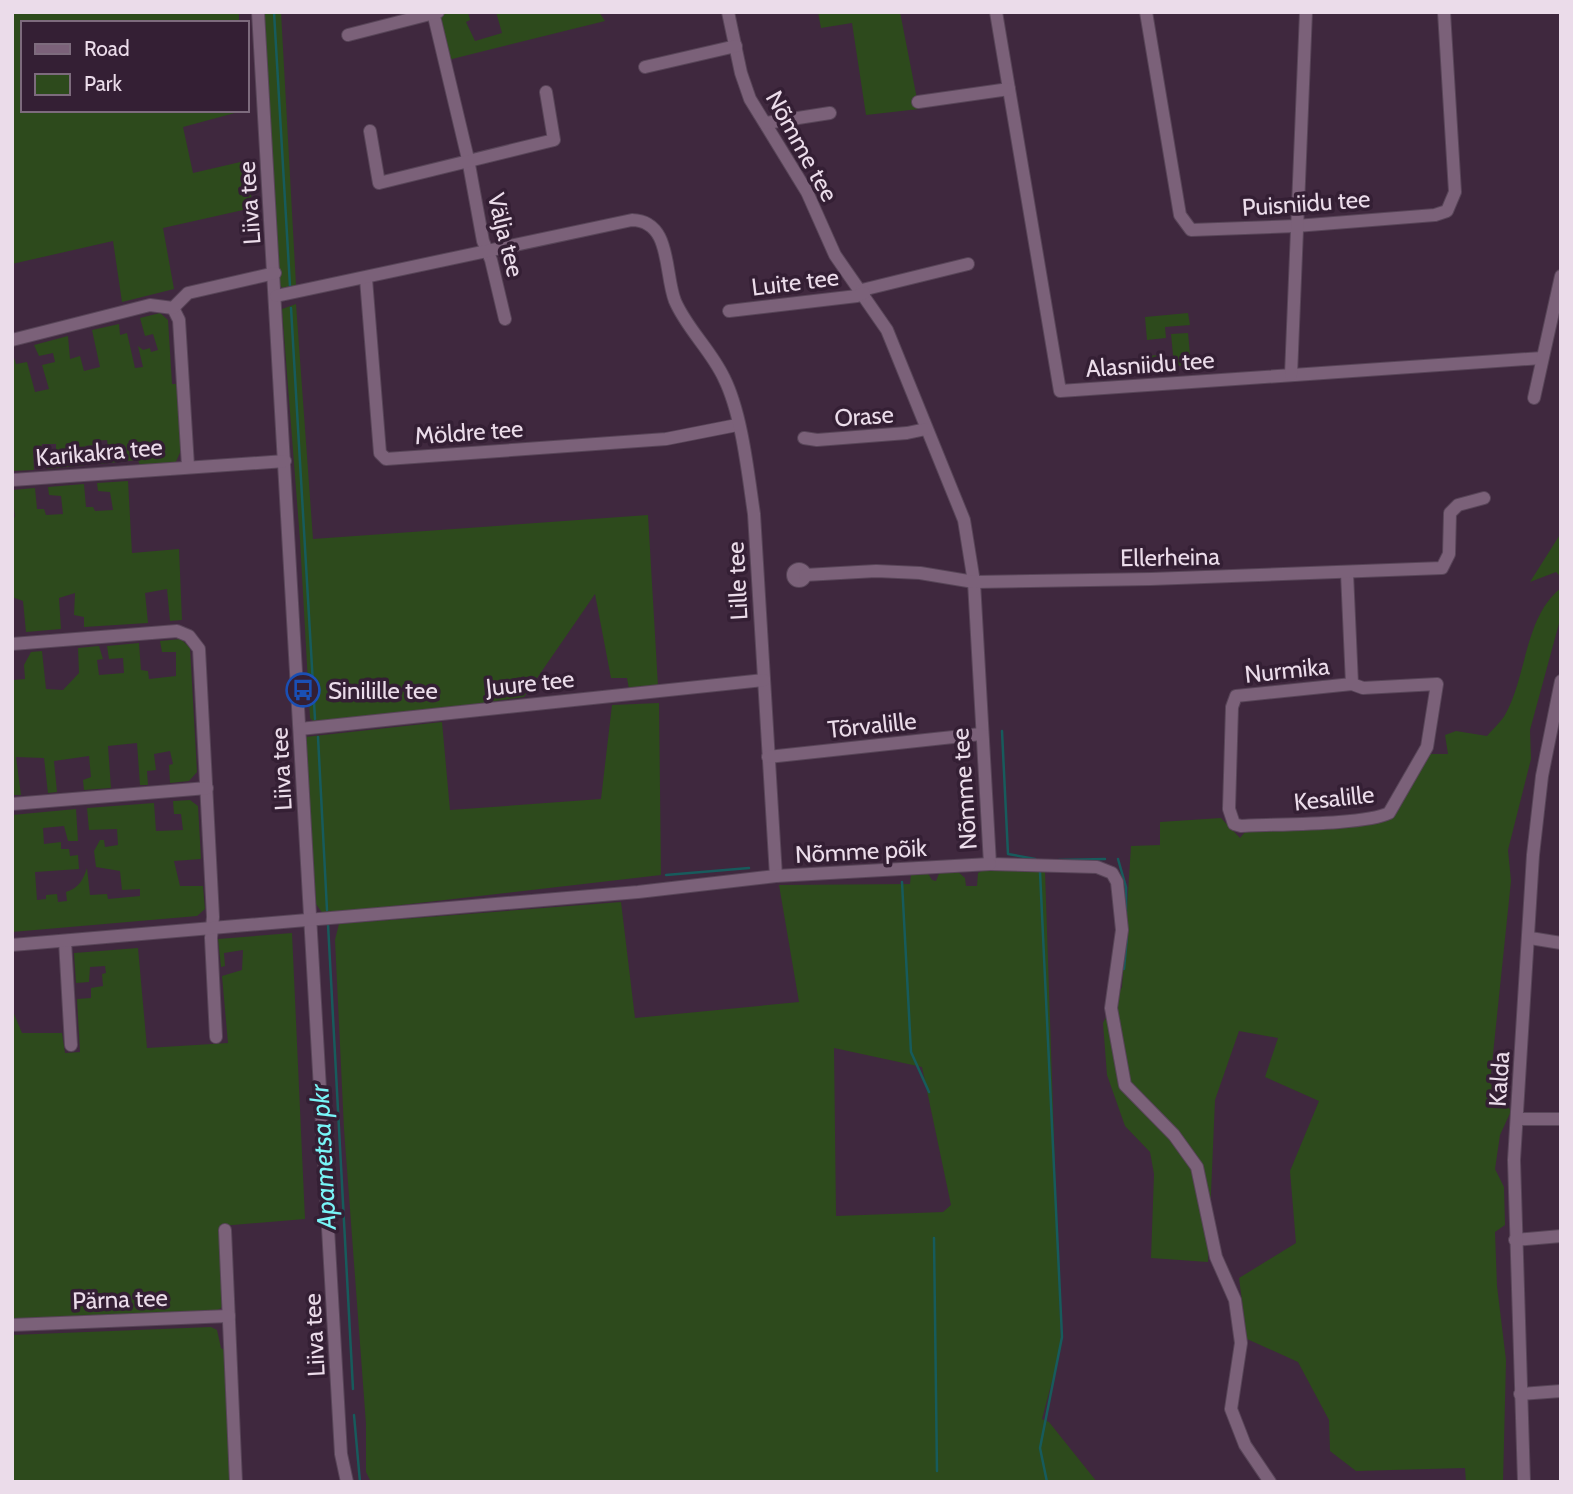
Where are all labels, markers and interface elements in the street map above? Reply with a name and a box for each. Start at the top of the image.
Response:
legend [21,21,248,112]
text: Road [84,36,130,61]
text: Park [84,71,122,96]
street label: Nõmme tee [760,86,844,206]
street label: Liiva tee [232,160,266,246]
street label: Puisniidu tee [1241,184,1371,222]
street label: Välja tee [482,190,530,280]
street label: Luite tee [750,262,840,302]
street label: Alasniidu tee [1085,345,1215,383]
street label: Orase [833,399,895,433]
street label: Möldre tee [414,414,524,450]
street label: Karikakra tee [34,432,164,472]
street label: Lille tee [720,541,754,621]
street label: Ellerheina [1120,542,1221,572]
street label: Nurmika [1243,651,1331,689]
street label: Juure tee [483,664,576,702]
bus stop icon: Sinilille tee [284,671,322,709]
place label: Sinilille tee [328,676,438,705]
street label: Tõrvalille [826,706,918,744]
street label: Liiva tee [264,727,298,811]
street label: Nõmme tee [945,727,983,851]
street label: Kesalille [1292,779,1376,817]
street label: Nõmme põik [794,833,928,869]
street label: Kalda [1483,1050,1515,1108]
water label: Apametsa pkr [303,1083,343,1231]
street label: Pärna tee [72,1283,168,1315]
street label: Liiva tee [297,1293,331,1377]

